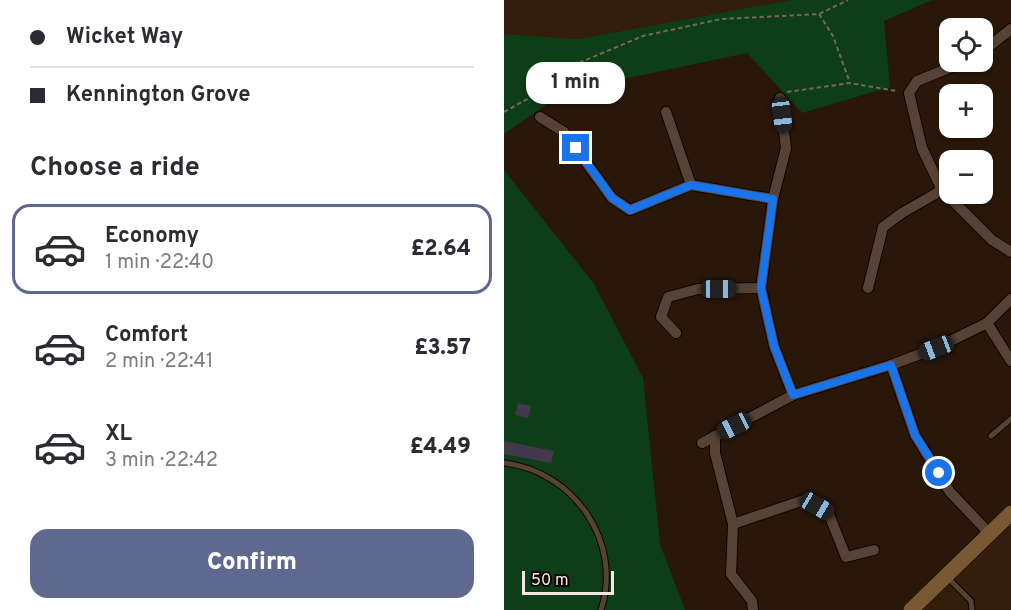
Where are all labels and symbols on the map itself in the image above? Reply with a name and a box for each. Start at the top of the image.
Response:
callout: 1 min [526,61,626,103]
car [771,96,793,134]
route end [562,134,589,161]
car [701,280,737,298]
car [916,333,956,363]
car [714,410,754,442]
route start [925,459,952,486]
car [797,489,837,523]
scale bar [522,568,614,596]

